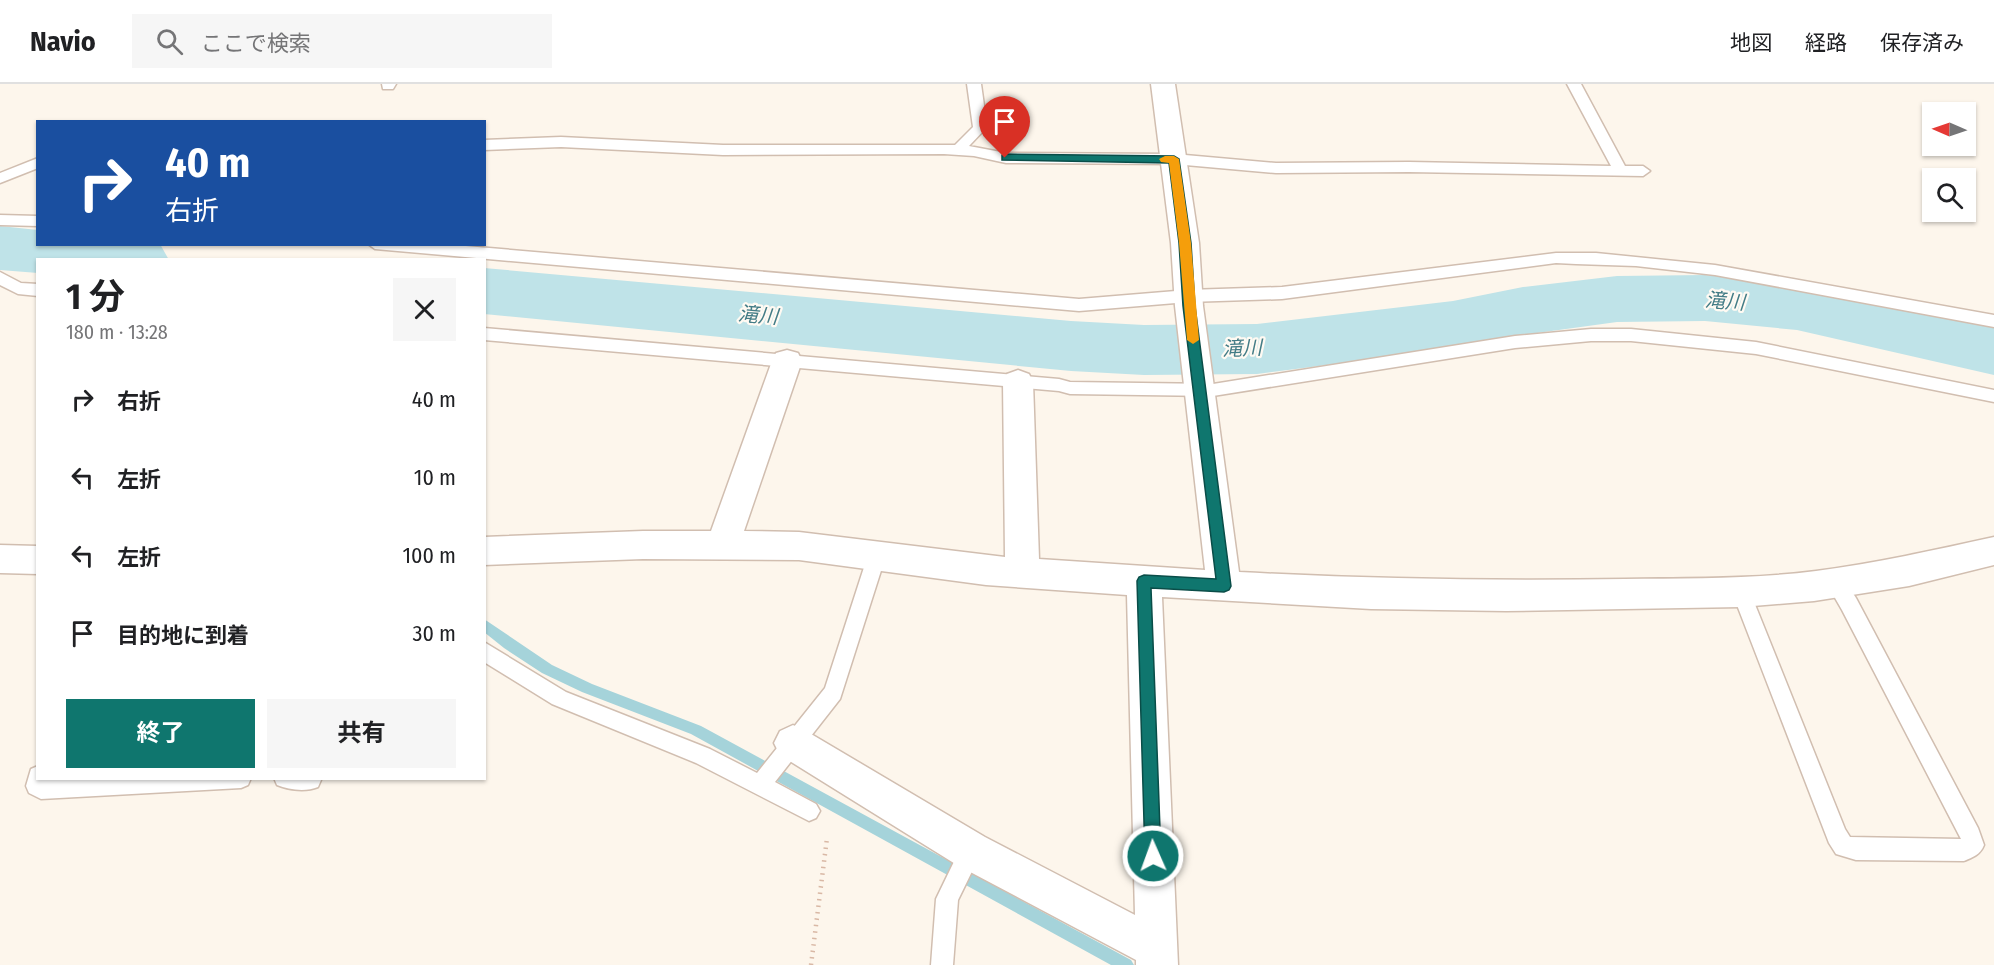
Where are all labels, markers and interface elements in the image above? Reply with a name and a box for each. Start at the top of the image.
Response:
search box [132,14,552,68]
text: Navio [30,25,96,58]
icon: search [153,25,186,58]
text: ここで検索 [201,30,311,57]
text: 地図 [1730,30,1772,56]
text: 経路 [1805,30,1847,56]
text: 保存済み [1880,30,1964,56]
pin [979,96,1030,158]
north arrow [1922,102,1976,156]
map controls [1922,102,1976,222]
icon: arrive [988,105,1021,138]
text: 40 m [165,138,250,188]
icon: right [66,144,144,222]
button: search [1922,168,1976,222]
text: 右折 [165,195,219,227]
text: 1 分 [66,275,125,319]
button: close [393,278,456,341]
water label: 滝川 [1704,288,1748,315]
water label: 滝川 [737,301,781,329]
text: 180 m · 13:28 [66,320,168,344]
water label: 滝川 [1222,335,1264,361]
icon: right [66,383,99,416]
text: 40 m [412,386,456,413]
text: 右折 [117,388,161,415]
icon: left [66,461,99,494]
text: 10 m [414,464,456,491]
text: 左折 [117,466,161,493]
icon: left [66,539,99,572]
text: 100 m [402,542,456,569]
text: 左折 [117,544,161,571]
icon: arrive [66,617,99,650]
text: 30 m [413,620,456,647]
text: 目的地に到着 [117,622,249,649]
button: 終了 [66,699,255,768]
button: 共有 [267,699,456,768]
position arrow [1121,824,1185,888]

